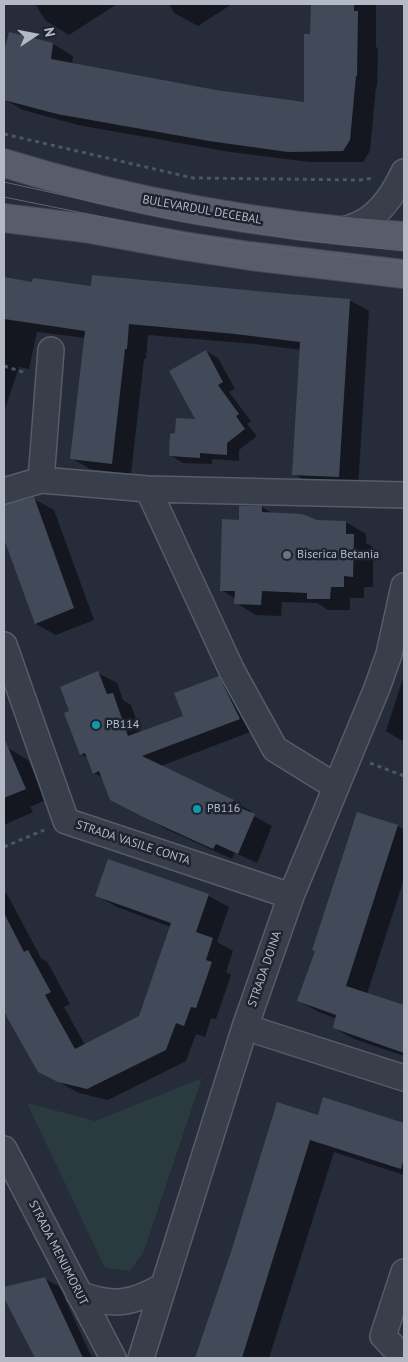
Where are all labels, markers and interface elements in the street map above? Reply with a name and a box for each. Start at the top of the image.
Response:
north arrow [10,10,60,60]
text: N [40,26,59,38]
street label: BULEVARDUL DECEBAL [141,192,263,228]
place label: Biserica Betania [297,548,379,562]
marker: Biserica Betania [281,549,293,561]
place label: PB114 [106,718,139,732]
marker: PB114 [90,719,102,731]
place label: PB116 [207,802,240,816]
marker: PB116 [191,803,203,815]
street label: STRADA VASILE CONTA [74,818,192,868]
street label: STRADA DOINA [245,929,285,1009]
street label: STRADA MENUMORUT [25,1198,91,1308]

